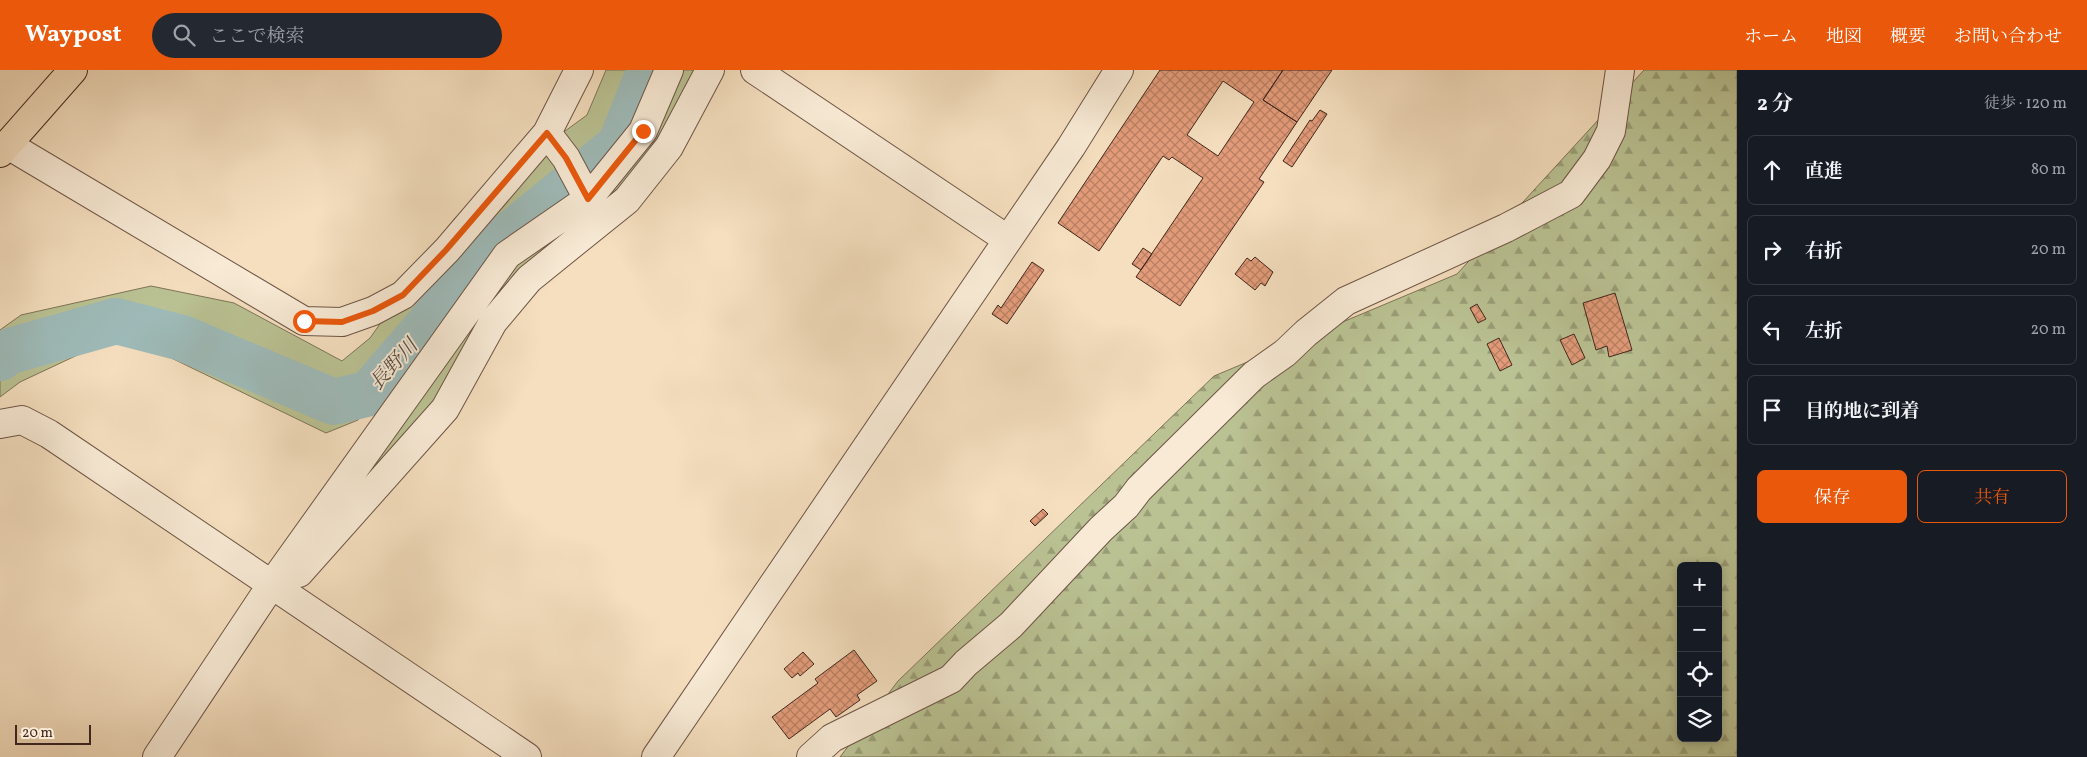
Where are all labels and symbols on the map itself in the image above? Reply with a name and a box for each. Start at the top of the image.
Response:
route end [632,120,655,143]
route start [293,310,316,333]
water label: 長野川 [364,332,426,397]
scale bar [15,722,91,745]

